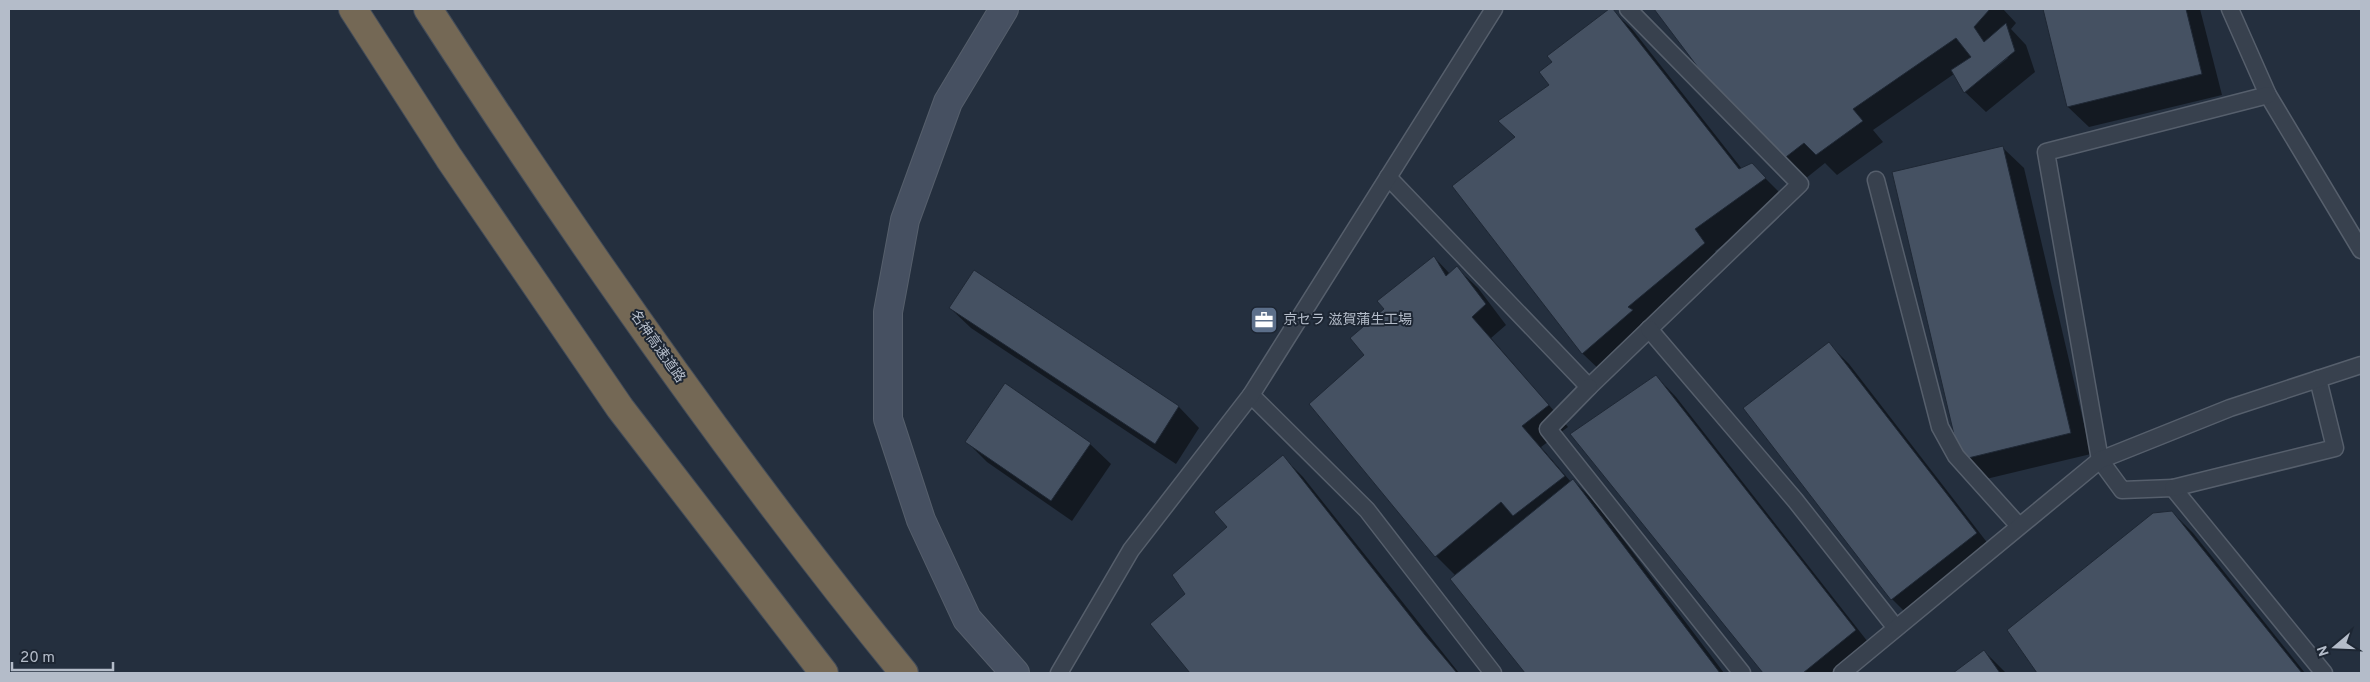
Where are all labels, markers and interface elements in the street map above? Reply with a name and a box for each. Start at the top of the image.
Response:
office icon: 京セラ 滋賀蒲生工場 [1249,305,1279,335]
street label: 名神高速道路 [626,308,688,386]
place label: 京セラ 滋賀蒲生工場 [1283,312,1412,329]
north arrow [2310,622,2360,672]
scale bar [12,640,114,672]
text: N [2314,643,2334,658]
text: 20 m [20,649,55,668]

